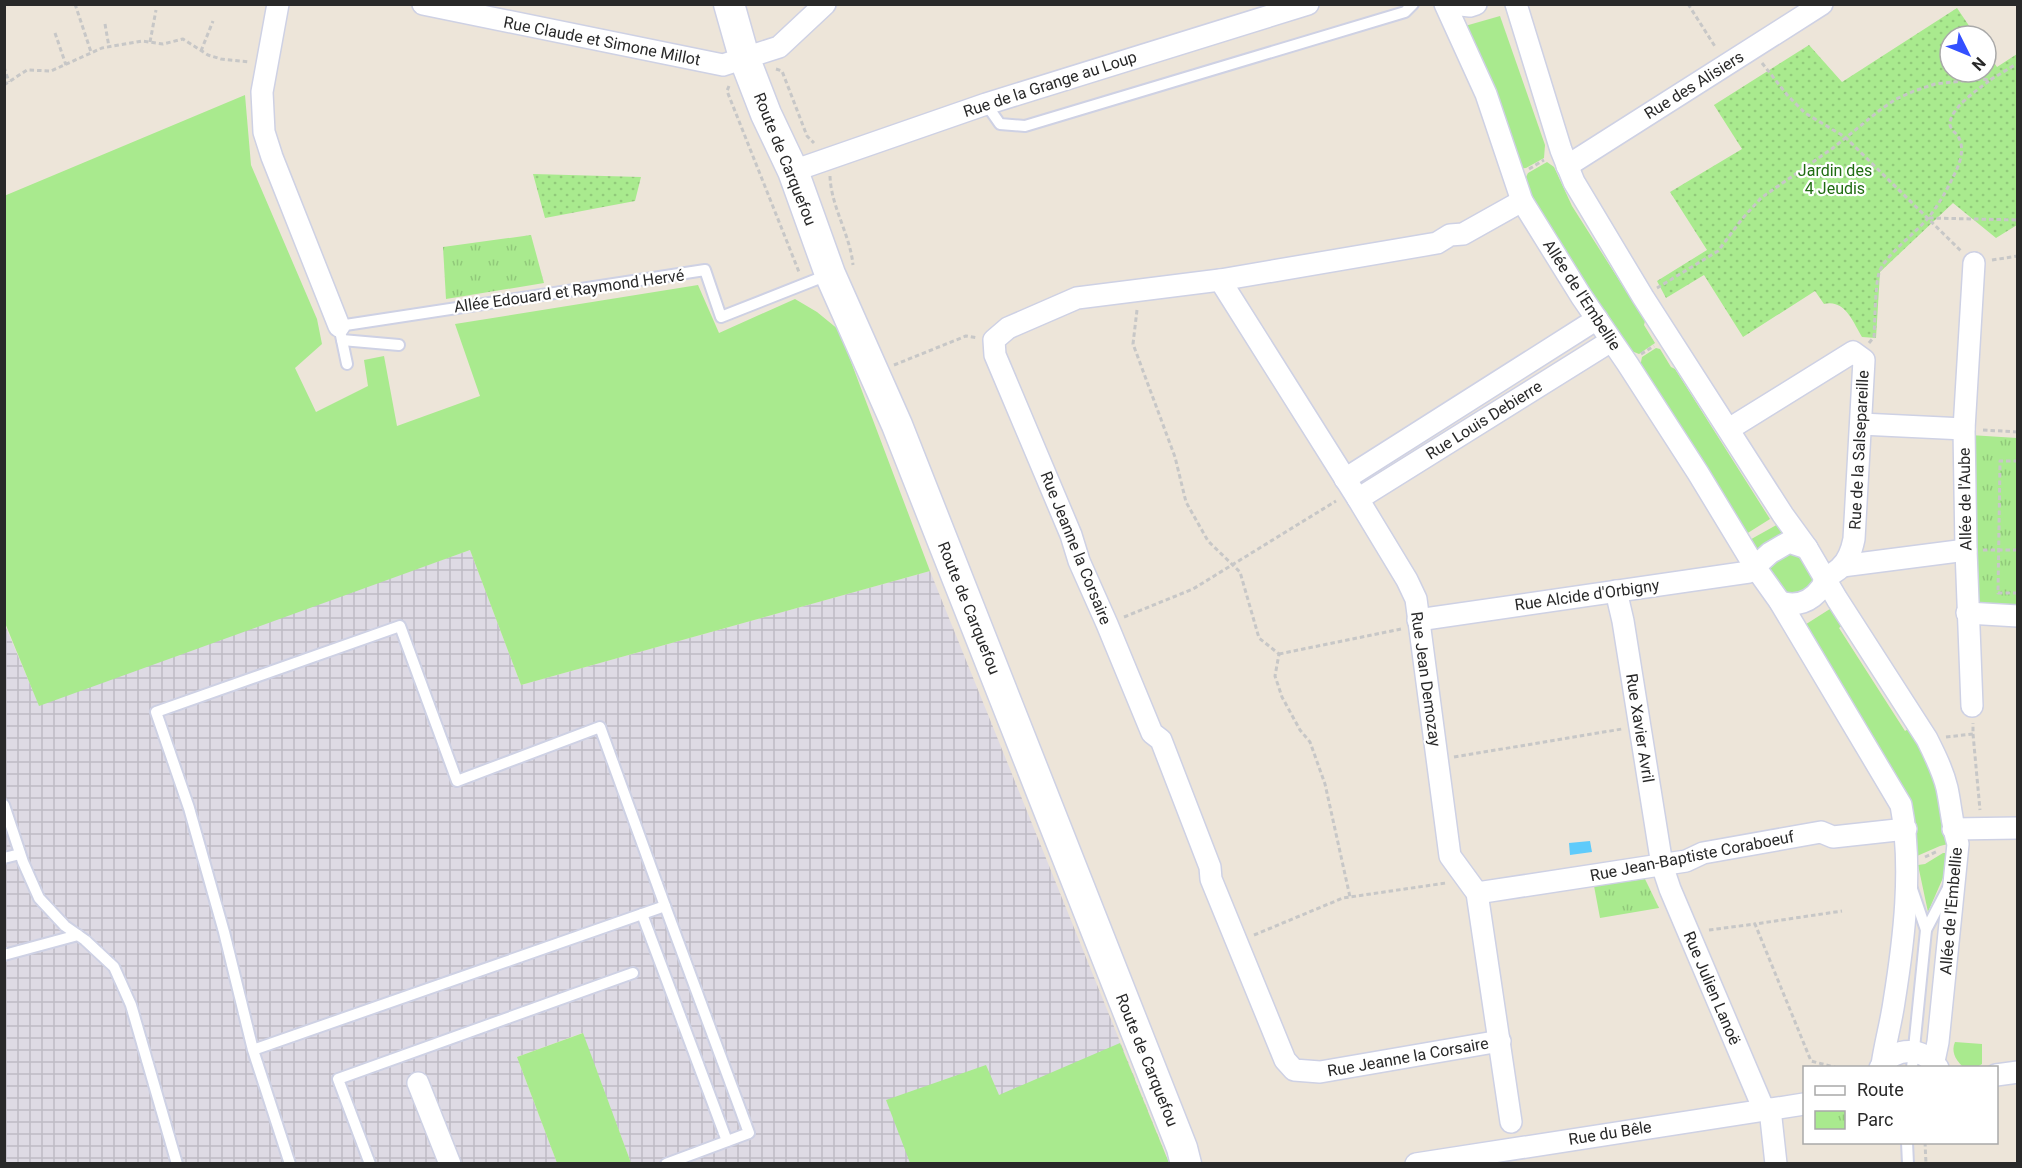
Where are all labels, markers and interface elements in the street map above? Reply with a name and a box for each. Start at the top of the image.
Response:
street label: Rue Claude et Simone Millot [502,13,702,69]
north arrow [1938,24,1998,84]
street label: Rue de la Grange au Loup [961,47,1139,121]
street label: Rue des Alisiers [1641,47,1747,123]
text: N [1968,53,1989,74]
street label: Route de Carquefou [750,90,820,228]
park label: Jardin des 4 Jeudis [1798,161,1872,198]
street label: Allée de l'Embellie [1539,236,1625,354]
street label: Allée Edouard et Raymond Hervé [453,265,685,317]
street label: Rue de la Salsepareille [1845,370,1873,530]
street label: Rue Louis Debierre [1422,377,1546,463]
street label: Allée de l'Aube [1955,447,1975,551]
street label: Rue Jeanne la Corsaire [1037,469,1115,627]
street label: Route de Carquefou [934,539,1004,677]
street label: Rue Alcide d'Orbigny [1514,575,1661,615]
street label: Rue Jean Demozay [1407,610,1445,748]
street label: Rue Xavier Avril [1622,672,1658,784]
street label: Rue Jean-Baptiste Coraboeuf [1588,827,1796,885]
street label: Allée de l'Embellie [1936,846,1966,976]
street label: Rue Julien Lanoë [1679,928,1745,1048]
street label: Route de Carquefou [1112,991,1182,1129]
street label: Rue Jeanne la Corsaire [1326,1033,1490,1081]
legend [1803,1066,1998,1144]
text: Route [1857,1079,1904,1100]
text: Parc [1857,1109,1893,1130]
street label: Rue du Bêle [1567,1117,1653,1149]

